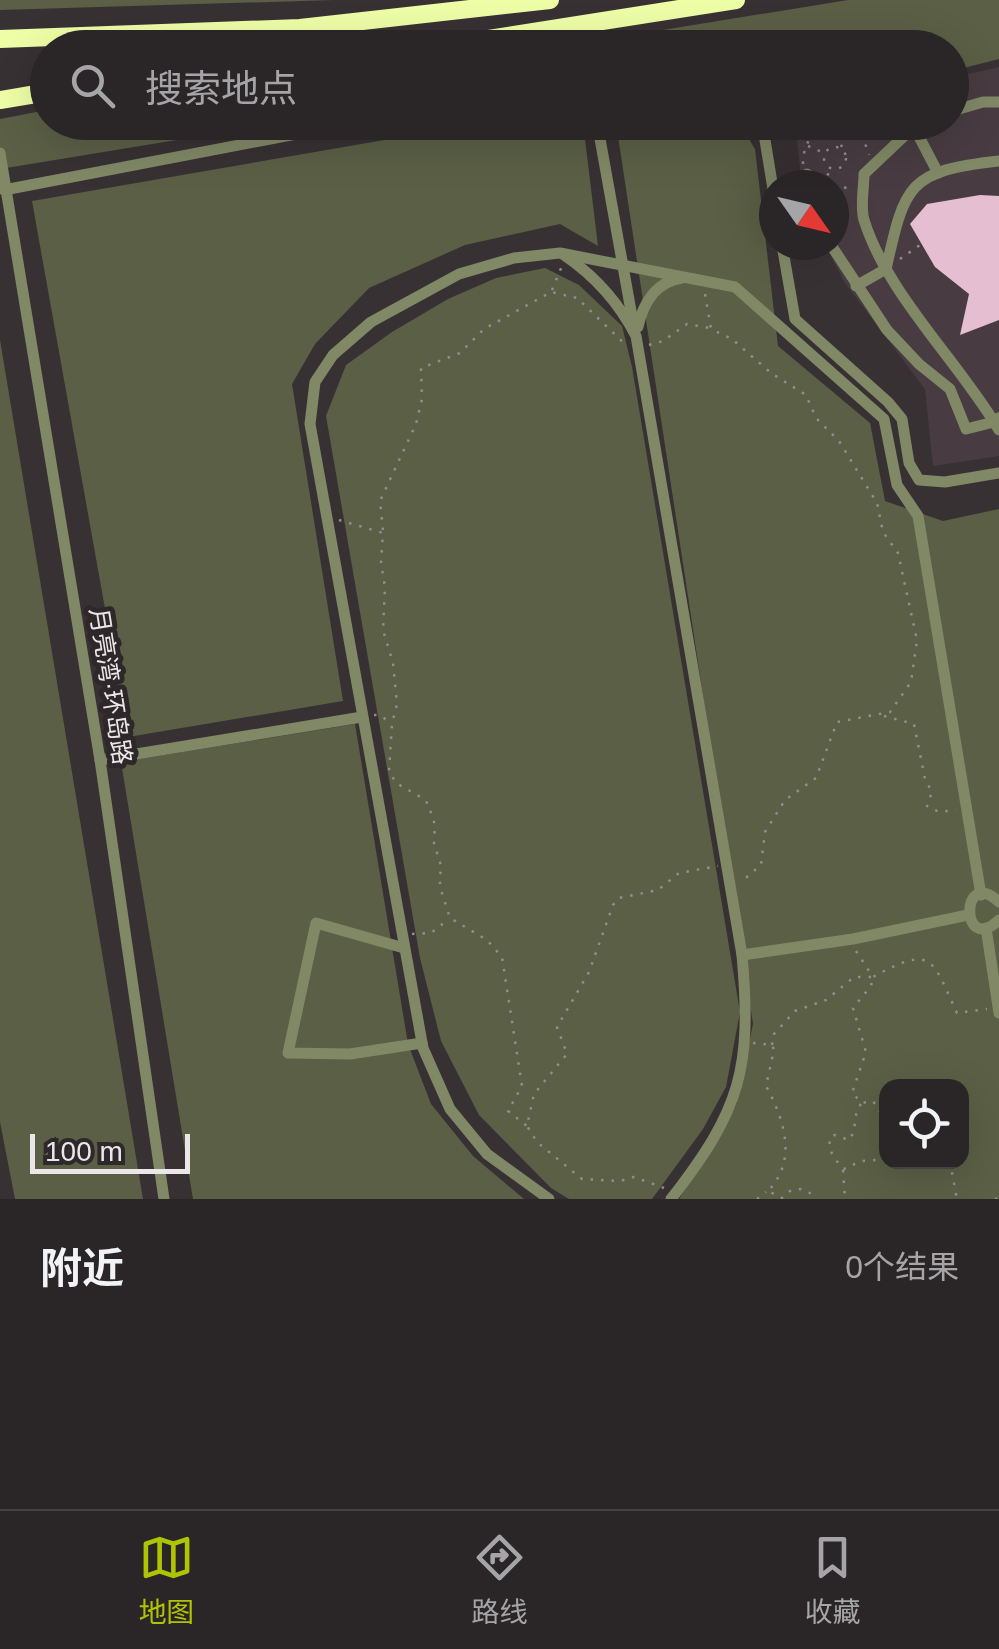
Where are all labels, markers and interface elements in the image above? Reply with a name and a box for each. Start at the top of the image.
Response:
search box [30,30,969,140]
icon: search [65,58,120,113]
text: 搜索地点 [145,68,297,110]
north arrow [759,170,849,260]
street label: 月亮湾·环岛路 [85,606,137,766]
map controls [879,1079,969,1169]
button: locate [879,1079,969,1169]
scale bar [30,1129,190,1174]
text: 100 m [45,1136,123,1167]
text: 附近 [40,1245,124,1292]
text: 0个结果 [845,1249,959,1285]
tab: 地图 [138,1530,195,1630]
tab: 路线 [471,1530,528,1630]
tab: 收藏 [804,1530,861,1630]

